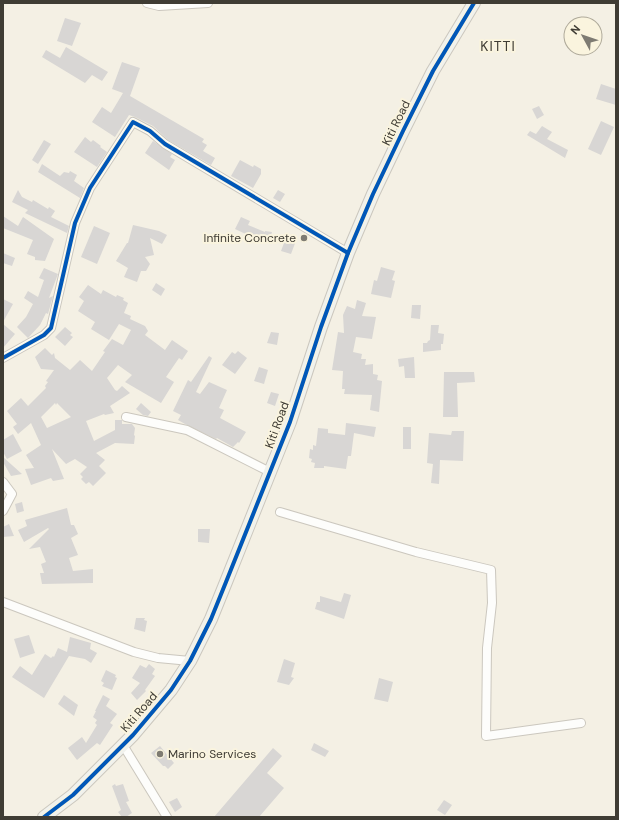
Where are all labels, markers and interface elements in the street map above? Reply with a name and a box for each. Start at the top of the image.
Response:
north arrow [563,16,603,56]
text: N [567,22,583,37]
district label: KITTI [480,37,516,55]
street label: Kiti Road [378,98,414,148]
place label: Infinite Concrete [204,230,296,246]
marker: Infinite Concrete [299,233,309,243]
street label: Kiti Road [261,399,293,451]
street label: Kiti Road [117,688,161,736]
place label: Marino Services [168,746,256,762]
marker: Marino Services [155,749,165,759]

